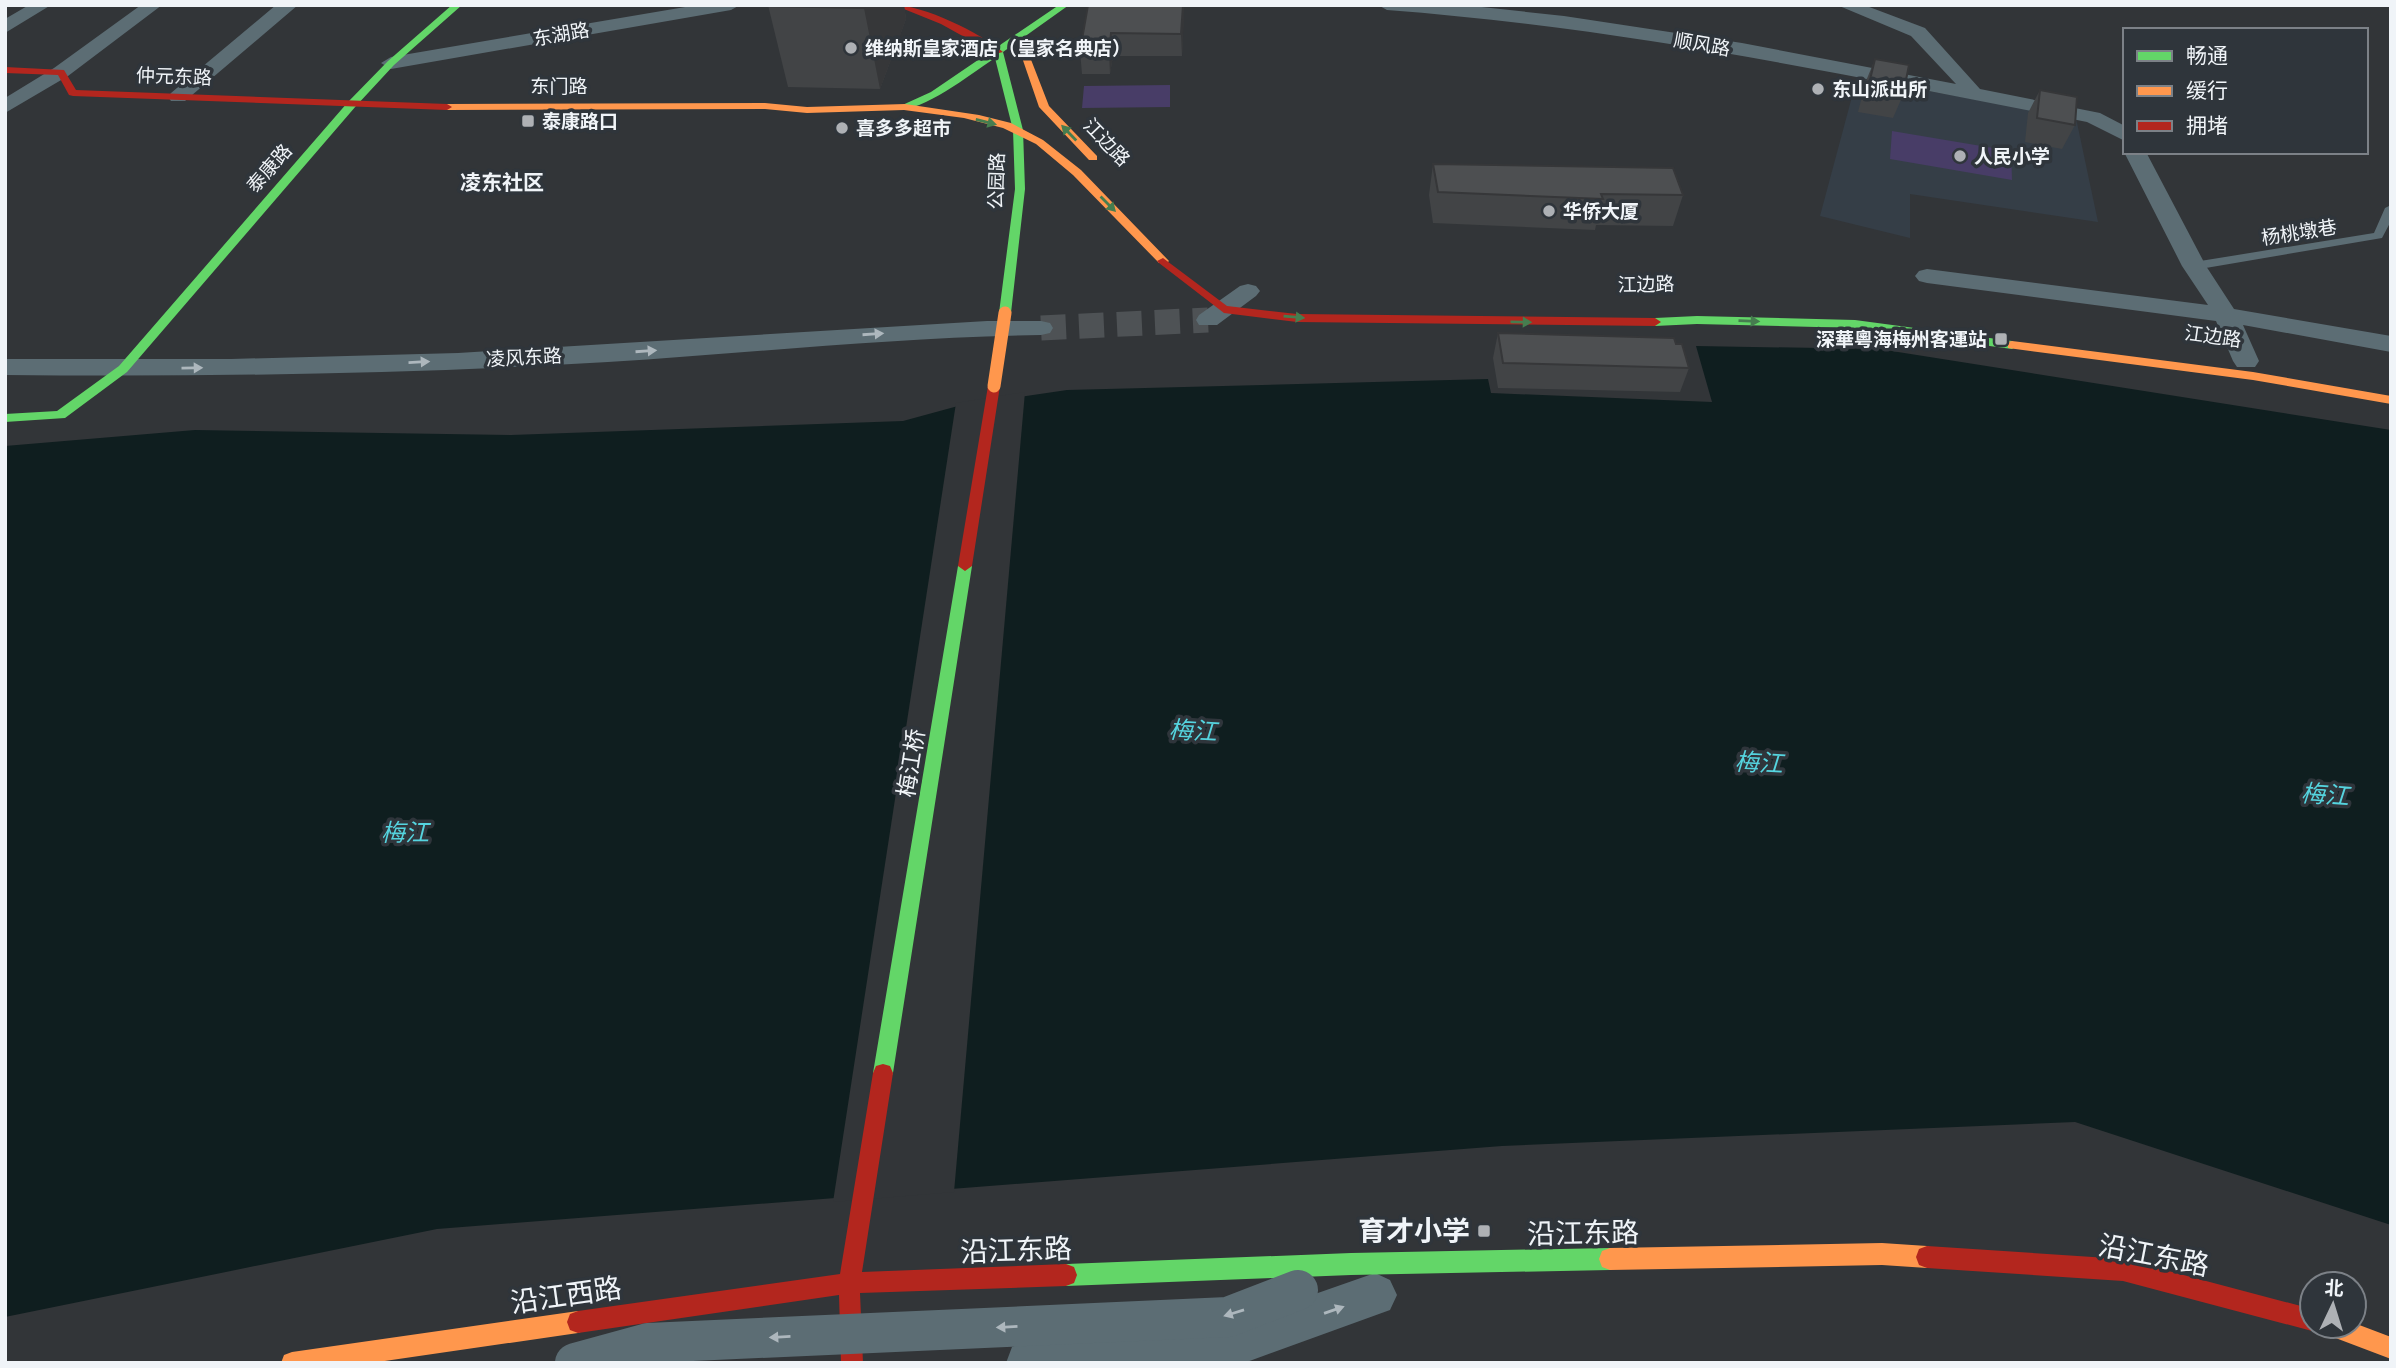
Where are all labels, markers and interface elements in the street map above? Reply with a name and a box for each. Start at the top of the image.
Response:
street label: 东湖路 [531,16,591,52]
street label: 顺风路 [1672,26,1732,62]
legend [2123,28,2368,154]
place label: 维纳斯皇家酒店（皇家名典店） [865,35,1131,61]
marker: 维纳斯皇家酒店（皇家名典店） [843,40,859,56]
text: 畅通 [2186,41,2228,69]
street label: 仲元东路 [136,62,212,90]
street label: 东门路 [530,73,588,99]
place label: 东山派出所 [1832,76,1927,102]
text: 缓行 [2186,76,2228,104]
marker: 东山派出所 [1810,81,1826,97]
place label: 泰康路口 [542,108,618,134]
text: 拥堵 [2186,111,2228,139]
street label: 江边路 [1078,112,1136,172]
marker: 泰康路口 [520,113,536,129]
place label: 喜多多超市 [856,115,951,141]
one-way arrow [975,117,997,128]
marker: 喜多多超市 [834,120,850,136]
one-way arrow [1062,125,1078,142]
street label: 泰康路 [240,138,298,198]
place label: 人民小学 [1974,143,2050,169]
marker: 人民小学 [1952,148,1968,164]
street label: 公园路 [982,152,1010,210]
district label: 凌东社区 [460,168,544,196]
one-way arrow [1099,196,1116,213]
place label: 华侨大厦 [1563,198,1639,224]
marker: 华侨大厦 [1541,203,1557,219]
street label: 杨桃墩巷 [2259,213,2339,251]
street label: 江边路 [1617,271,1675,297]
one-way arrow [1283,312,1305,323]
one-way arrow [1511,316,1533,328]
one-way arrow [1738,316,1760,327]
street label: 江边路 [2183,319,2243,353]
place label: 深華粵海梅州客運站 [1816,326,1987,352]
one-way arrow [862,328,884,339]
marker: 深華粵海梅州客運站 [1993,331,2009,347]
street label: 凌风东路 [485,342,563,372]
one-way arrow [635,345,657,356]
one-way arrow [408,357,430,368]
one-way arrow [181,362,203,374]
water label: 梅江 [1168,712,1221,747]
street label: 梅江桥 [889,726,931,799]
water label: 梅江 [1734,744,1787,779]
water label: 梅江 [2300,775,2353,812]
water label: 梅江 [381,815,432,848]
place label: 育才小学 [1358,1211,1470,1249]
street label: 沿江东路 [1527,1212,1639,1252]
marker: 育才小学 [1476,1223,1492,1239]
street label: 沿江东路 [2096,1225,2213,1283]
street label: 沿江东路 [959,1228,1073,1270]
street label: 沿江西路 [508,1267,624,1321]
north arrow [2298,1270,2368,1340]
text: 北 [2324,1274,2345,1302]
one-way arrow [1323,1304,1344,1315]
one-way arrow [1223,1309,1244,1319]
one-way arrow [996,1321,1018,1332]
one-way arrow [769,1332,791,1343]

